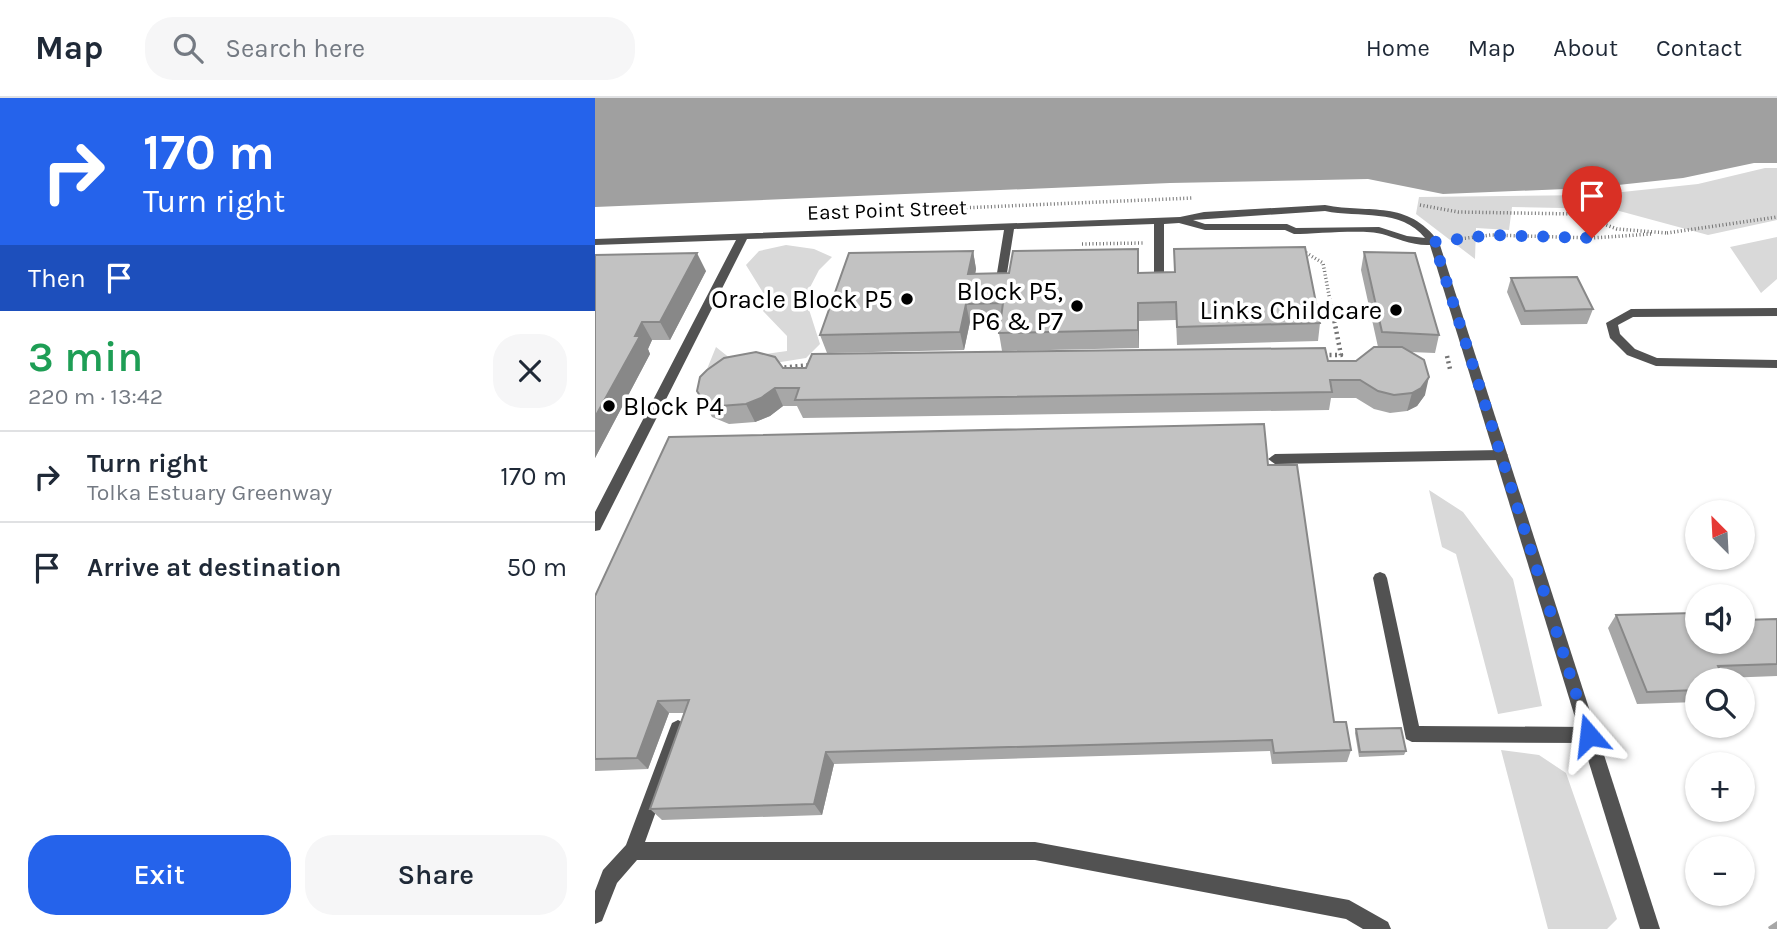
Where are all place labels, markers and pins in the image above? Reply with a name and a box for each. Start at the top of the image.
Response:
pin [1562,166,1622,238]
place label: Block P5, P6 & P7 [957,276,1063,337]
place label: Oracle Block P5 [711,284,893,315]
marker: Oracle Block P5 [899,291,915,307]
place label: Links Childcare [1199,295,1382,326]
marker: Block P5, P6 & P7 [1069,298,1085,314]
marker: Links Childcare [1388,302,1404,318]
place label: Block P4 [623,391,724,422]
marker: Block P4 [601,398,617,414]

